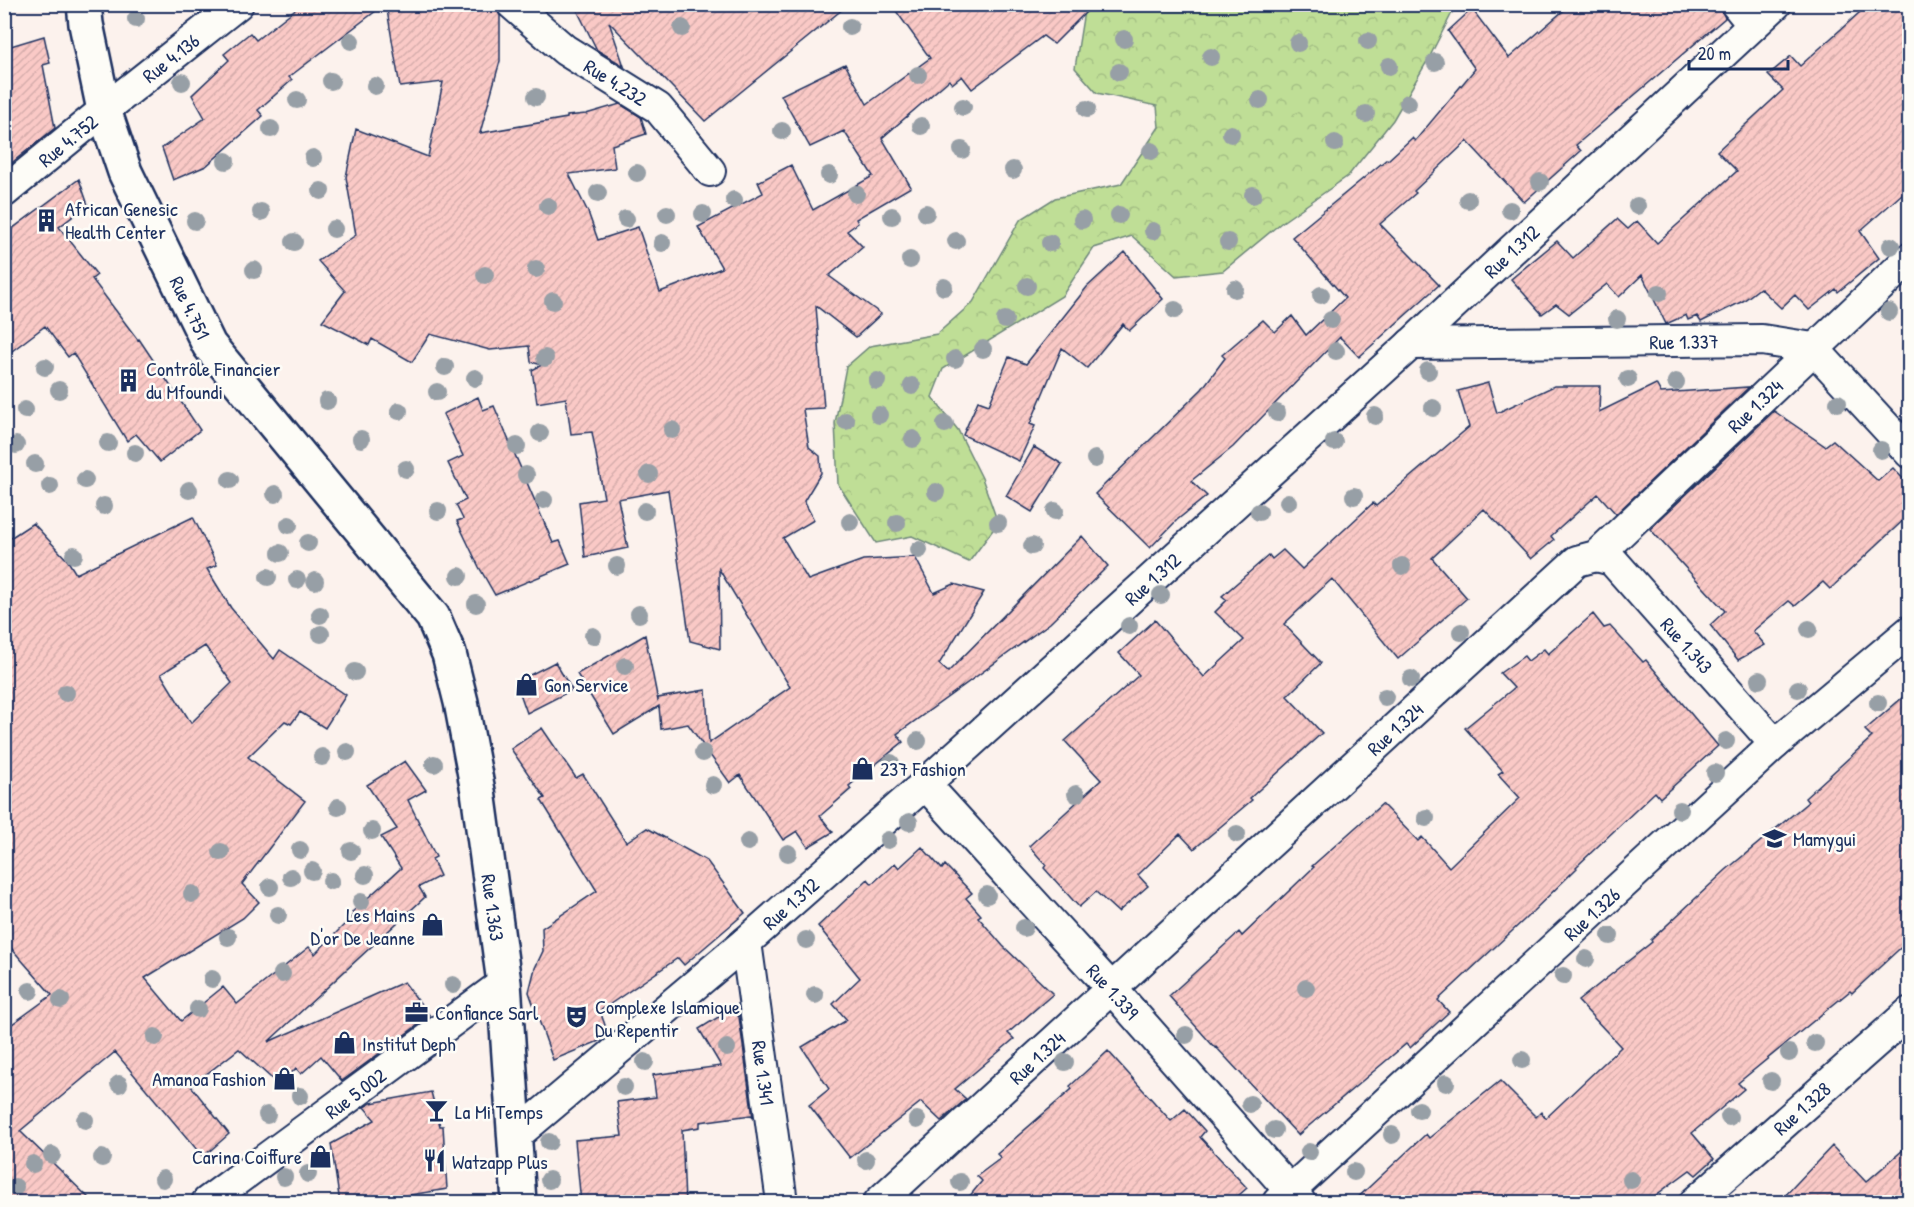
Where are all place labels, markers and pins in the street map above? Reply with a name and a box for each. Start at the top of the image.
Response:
place label: African Genesic Health Center [65,195,178,245]
building icon: African Genesic Health Center [34,207,60,233]
place label: Contrôle Financier du Mfoundi [146,355,281,405]
building icon: Contrôle Financier du Mfoundi [115,367,141,393]
shop icon: Gon Service [513,671,539,697]
place label: Gon Service [544,671,628,698]
shop icon: 237 Fashion [849,755,875,781]
place label: 237 Fashion [880,755,966,782]
school or university icon: Mamygui [1762,825,1788,851]
place label: Mamygui [1793,825,1856,852]
place label: Les Mains D'or De Jeanne [311,901,415,951]
shop icon: Les Mains D'or De Jeanne [420,912,446,938]
place label: Complexe Islamique Du Repentir [595,993,740,1043]
office icon: Confiance Sarl [404,999,430,1025]
place label: Confiance Sarl [435,999,539,1026]
theatre icon: Complexe Islamique Du Repentir [564,1004,590,1030]
shop icon: Institut Deph [331,1030,357,1056]
place label: Institut Deph [362,1030,456,1057]
place label: Amanoa Fashion [152,1065,266,1092]
shop icon: Amanoa Fashion [271,1065,297,1091]
bar icon: La Mi Temps [424,1098,450,1124]
place label: La Mi Temps [455,1098,543,1125]
place label: Carina Coiffure [192,1143,302,1170]
shop icon: Carina Coiffure [307,1143,333,1169]
restaurant icon: Watzapp Plus [421,1148,447,1174]
place label: Watzapp Plus [452,1148,548,1175]

